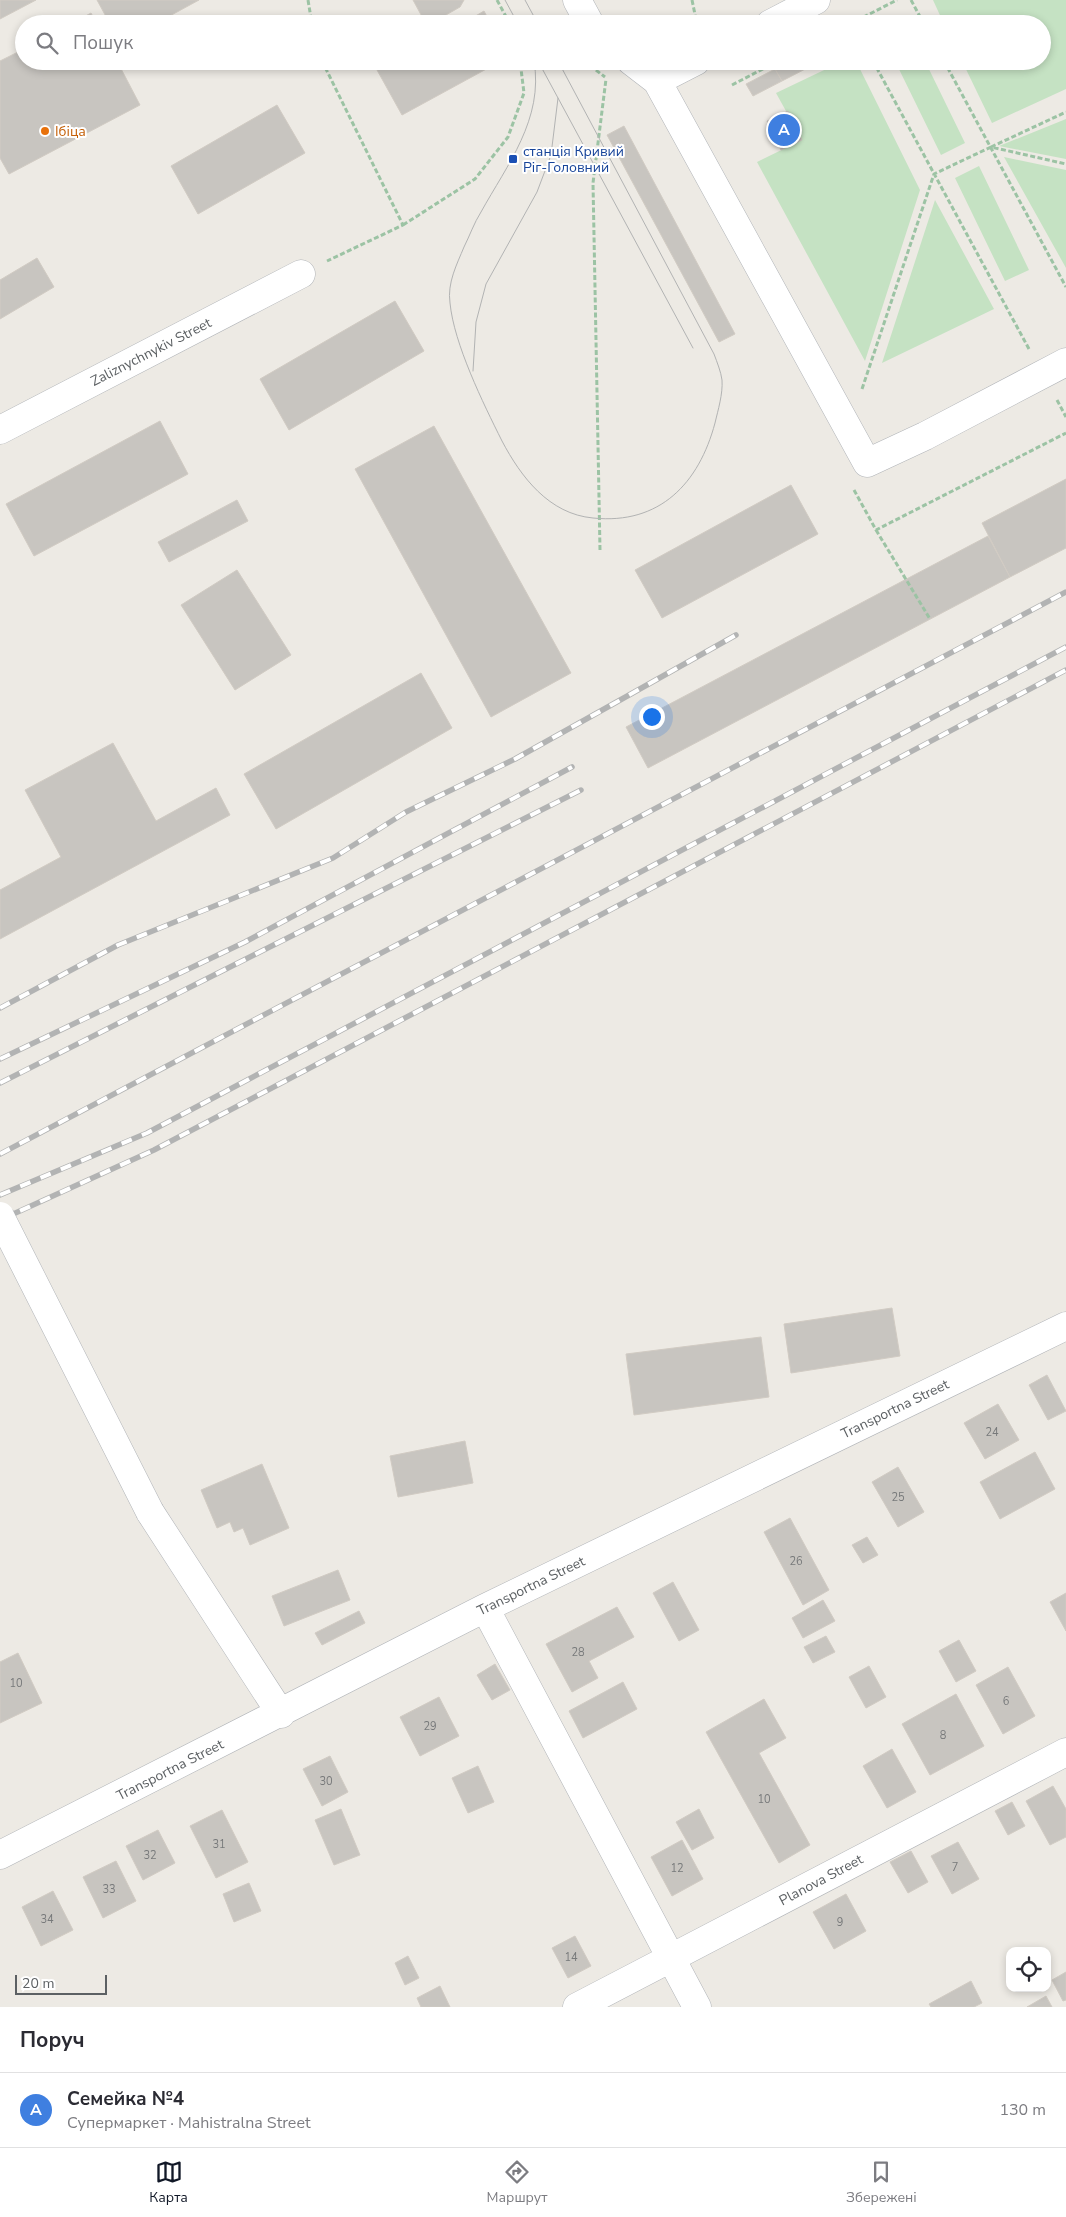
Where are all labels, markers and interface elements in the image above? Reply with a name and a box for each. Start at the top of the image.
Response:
search box [15,15,1051,70]
icon: search [33,29,61,57]
text: Пошук [73,30,133,56]
pin: A [768,111,800,149]
place label: Ібіца [55,122,86,141]
marker: Ібіца [39,125,51,137]
place label: станція Кривий Ріг-Головний [523,142,624,177]
marker: станція Кривий Ріг-Головний [507,153,519,165]
street label: Zaliznychnykiv Street [87,313,215,391]
your location [639,704,665,730]
street label: Transportna Street [838,1375,952,1443]
house number: 24 [985,1425,999,1440]
house number: 25 [891,1490,905,1505]
street label: Transportna Street [474,1552,588,1620]
house number: 26 [789,1554,803,1569]
house number: 28 [571,1645,585,1660]
house number: 10 [9,1676,23,1691]
house number: 6 [1003,1694,1010,1709]
house number: 29 [423,1719,437,1734]
house number: 8 [940,1728,947,1743]
street label: Transportna Street [113,1735,227,1805]
house number: 30 [319,1774,333,1789]
house number: 10 [757,1792,771,1807]
house number: 31 [212,1837,226,1852]
house number: 32 [143,1848,157,1863]
street label: Planova Street [776,1850,866,1910]
house number: 7 [952,1860,958,1875]
house number: 12 [670,1861,684,1876]
house number: 33 [102,1882,116,1897]
house number: 34 [40,1912,54,1927]
house number: 9 [837,1915,843,1930]
map controls [1006,1947,1051,1992]
button: locate [1006,1947,1051,1992]
house number: 14 [564,1950,578,1965]
scale bar [15,1972,108,1995]
text: 20 m [22,1974,54,1993]
text: Поруч [20,2026,85,2054]
text: Семейка №4 [67,2086,184,2112]
text: A [30,2099,42,2121]
text: 130 m [999,2099,1046,2121]
text: Супермаркет · Mahistralna Street [67,2112,311,2134]
tab: Карта [149,2158,188,2207]
tab: Маршрут [487,2158,547,2207]
tab: Збережені [846,2158,917,2207]

